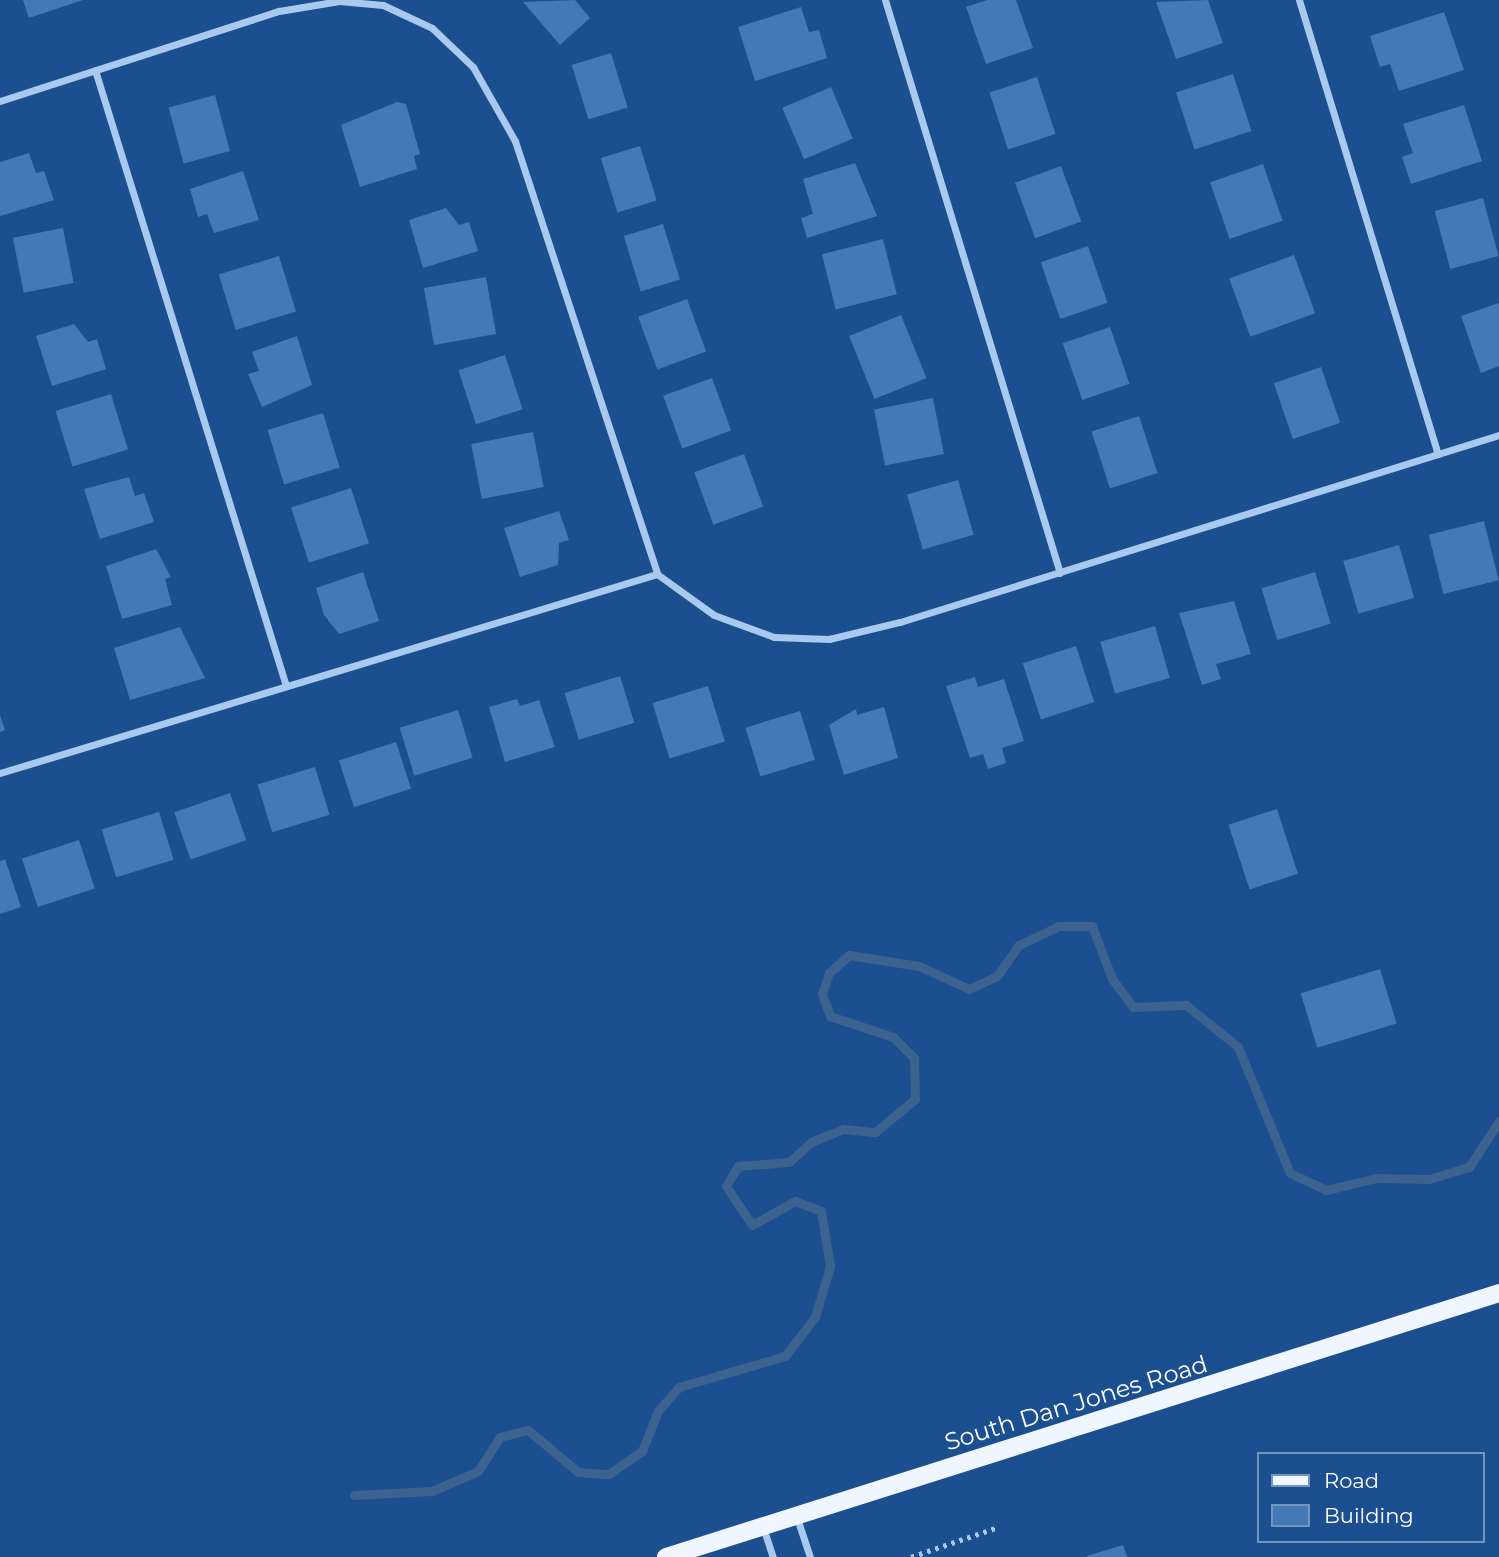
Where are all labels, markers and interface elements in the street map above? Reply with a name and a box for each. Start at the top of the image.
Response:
street label: South Dan Jones Road [941,1349,1211,1457]
legend [1258,1452,1485,1543]
text: Road [1324,1468,1379,1493]
text: Building [1324,1503,1414,1528]

